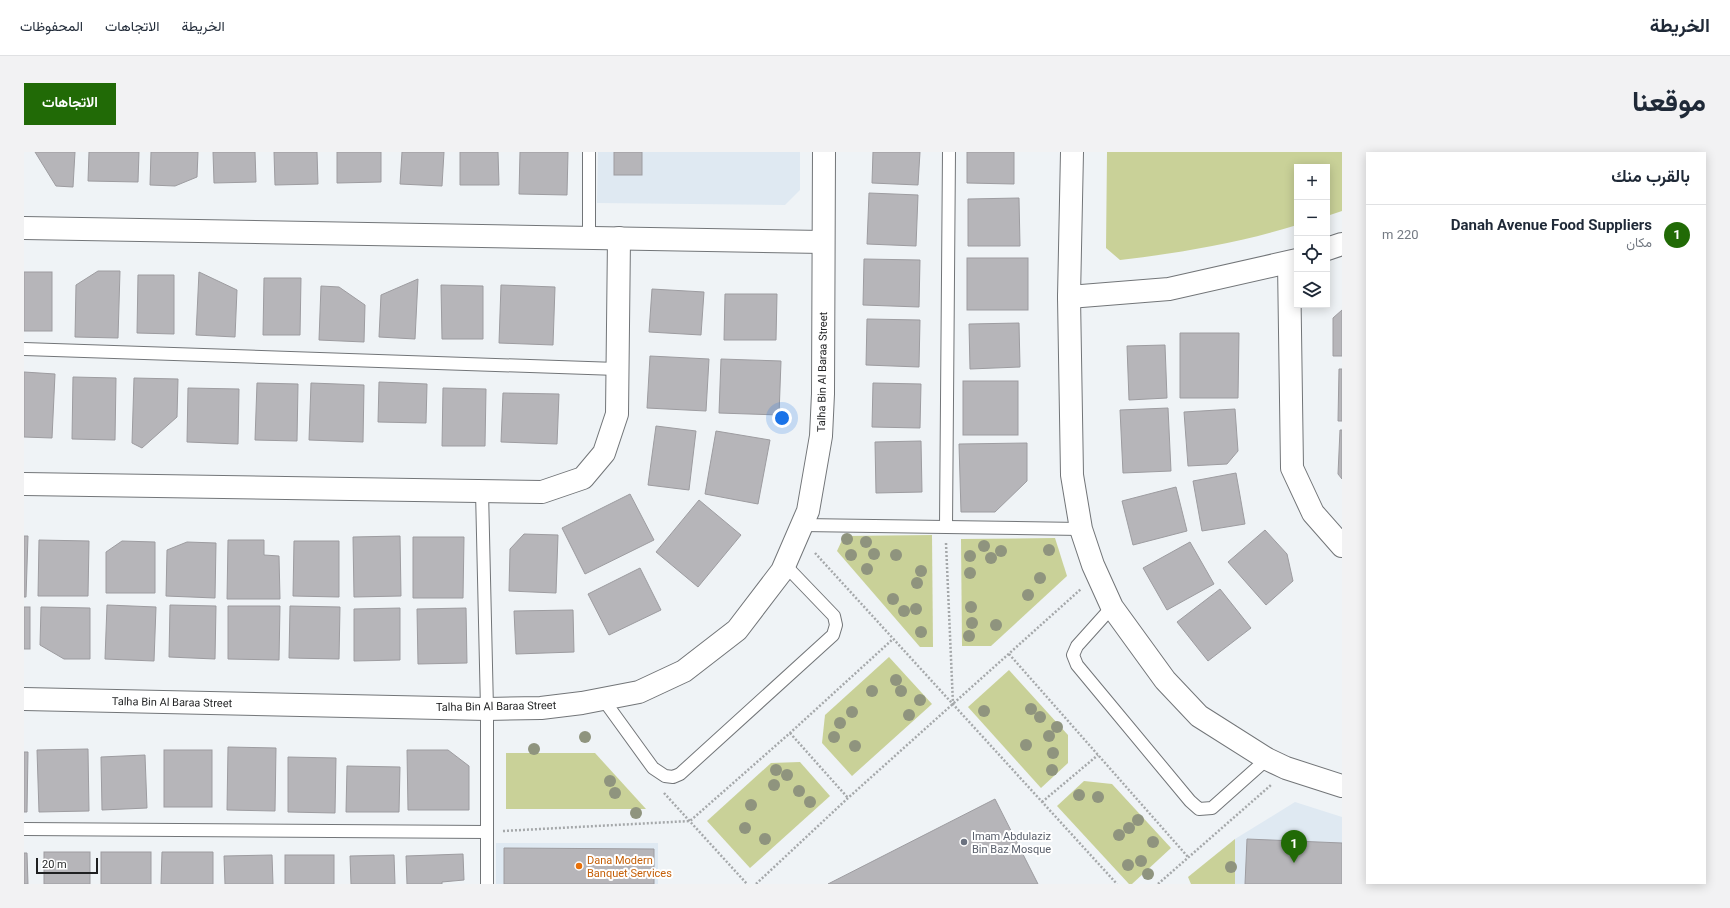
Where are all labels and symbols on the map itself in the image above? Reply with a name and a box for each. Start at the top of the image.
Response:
street label: Talha Bin Al Baraa Street [815,311,830,432]
your location [772,408,792,428]
street label: Talha Bin Al Baraa Street [112,695,233,710]
street label: Talha Bin Al Baraa Street [436,699,557,714]
place label: Imam Abdulaziz Bin Baz Mosque [972,830,1051,856]
pin: 1 [1281,830,1307,863]
marker: Imam Abdulaziz Bin Baz Mosque [959,837,969,847]
place label: Dana Modern Banquet Services [587,854,672,880]
scale bar [36,856,98,875]
marker: Dana Modern Banquet Services [574,861,584,871]

